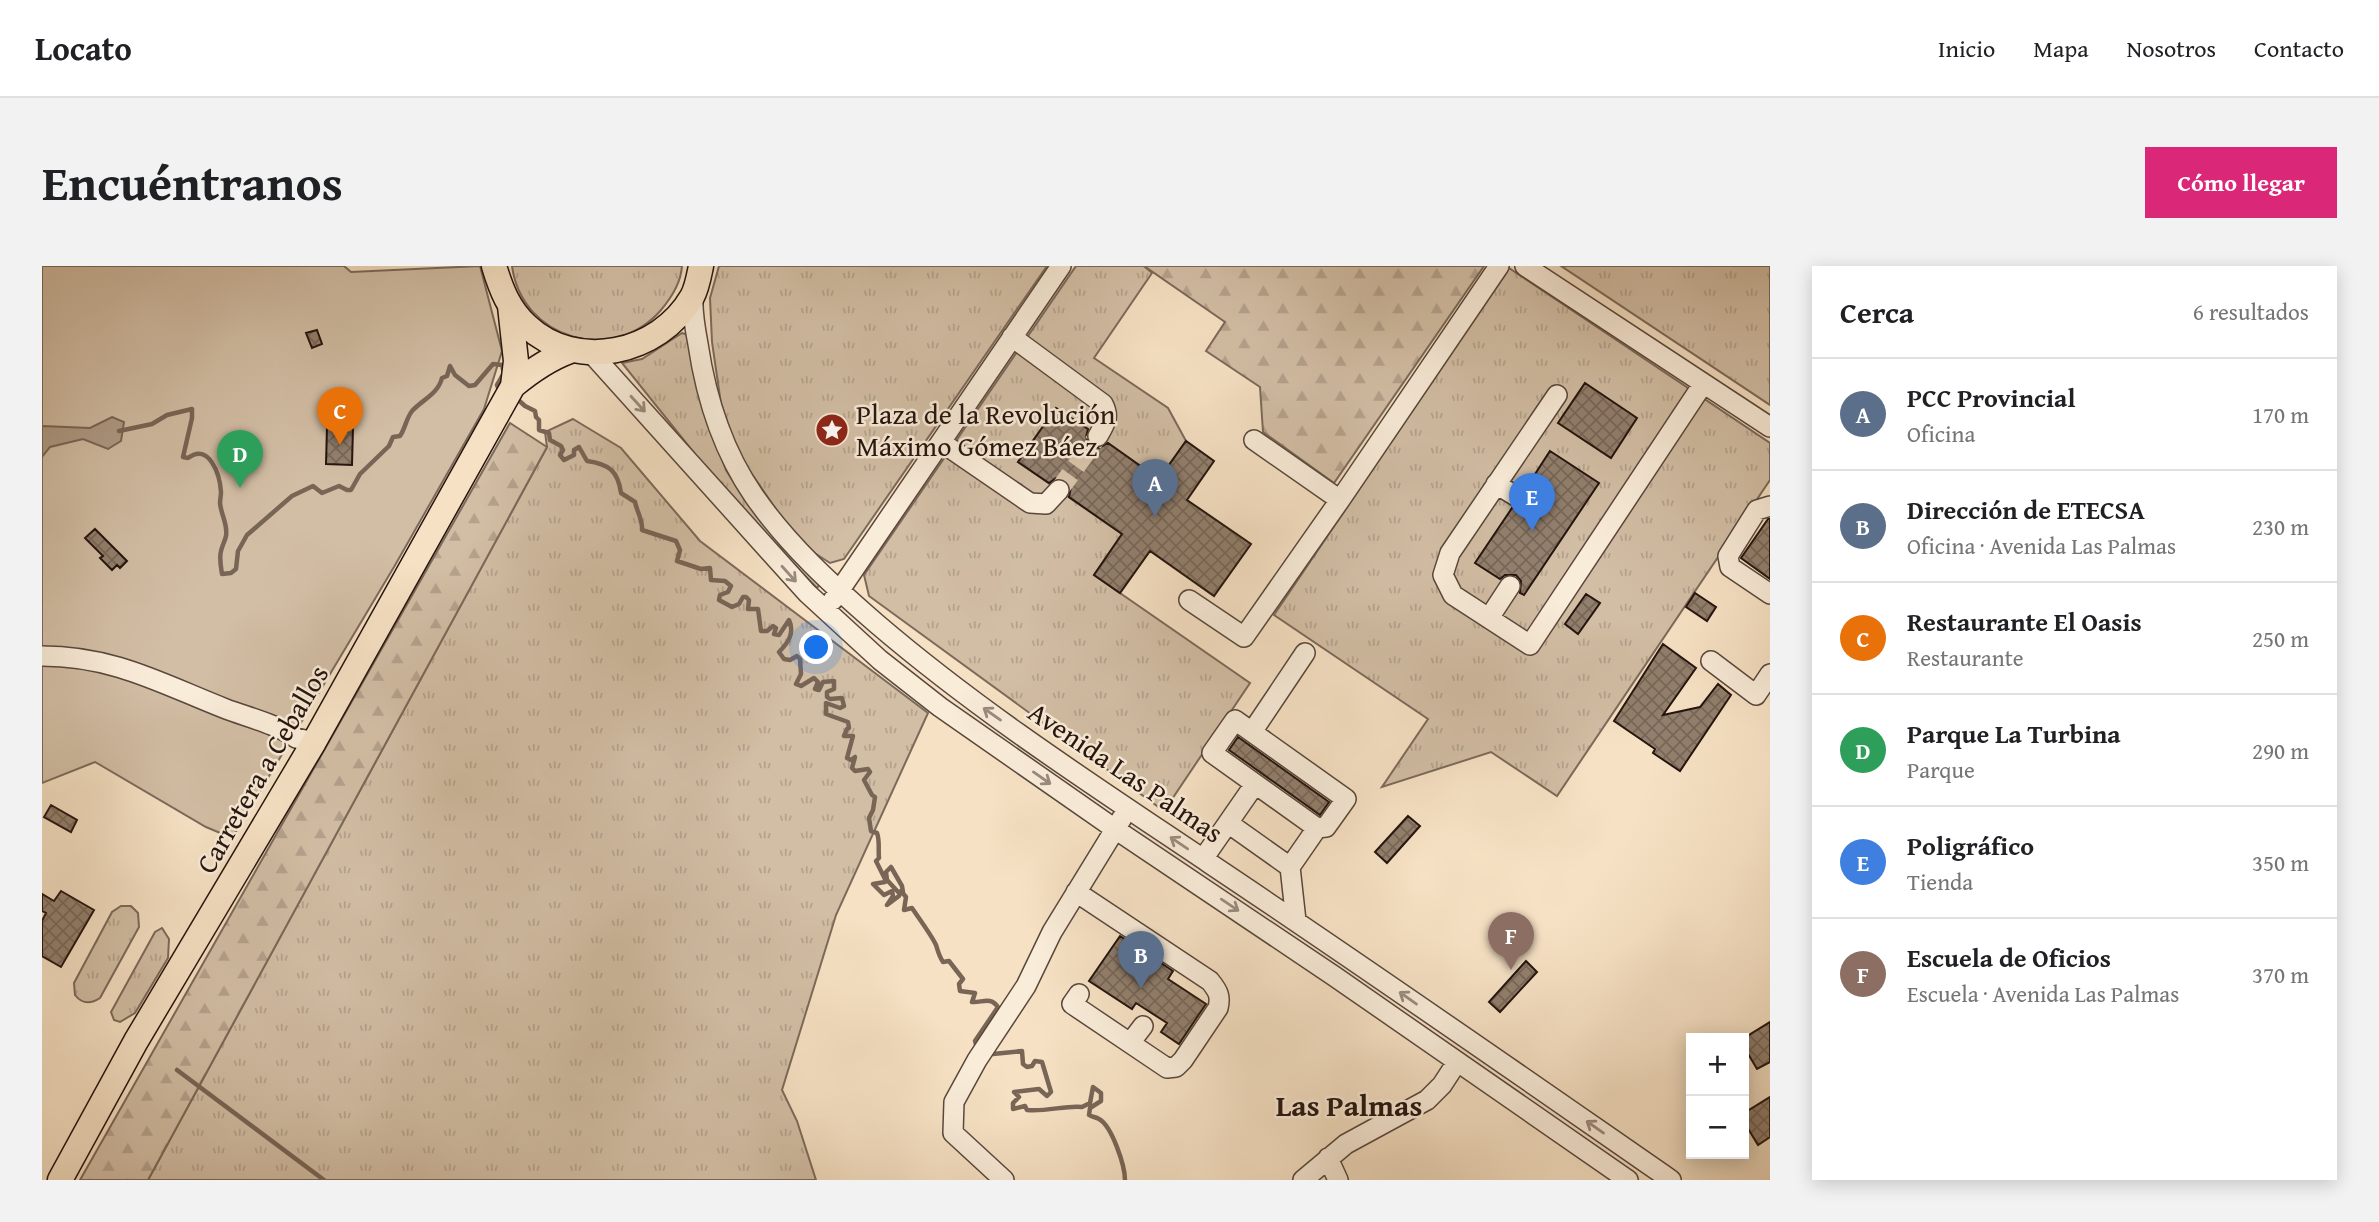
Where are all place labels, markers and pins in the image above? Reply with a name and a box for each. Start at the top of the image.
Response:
pin: C [317,387,363,445]
place label: Plaza de la Revolución Máximo Gómez Báez [856,393,1116,466]
place icon: Plaza de la Revolución Máximo Gómez Báez [813,411,851,449]
pin: D [217,430,263,488]
pin: A [1132,459,1178,517]
pin: E [1509,473,1555,531]
pin: F [1488,912,1534,970]
pin: B [1118,931,1164,989]

